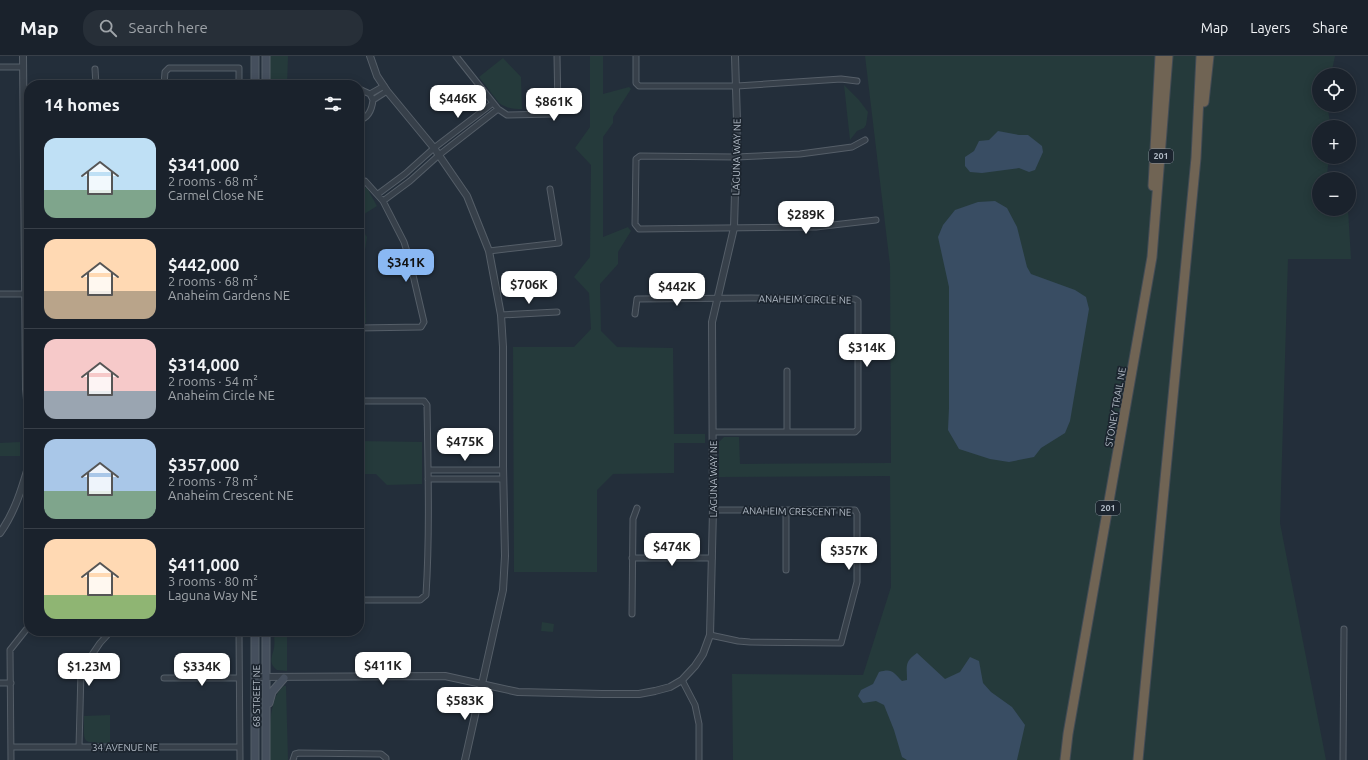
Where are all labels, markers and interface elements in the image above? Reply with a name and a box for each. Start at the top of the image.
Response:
search box [83,10,363,46]
text: Map [20,17,59,39]
icon: search [97,17,119,39]
text: Search here [129,19,208,36]
text: Map [1201,20,1228,36]
text: Layers [1250,20,1290,36]
text: Share [1312,20,1348,36]
map controls [1312,68,1356,216]
button: locate [1312,68,1356,112]
pin: $446K [430,85,486,119]
pin: $861K [526,88,582,122]
text: $446K [439,91,477,105]
icon: filters [322,93,344,115]
text: $861K [535,94,573,108]
text: 14 homes [44,95,120,114]
street label: LAGUNA WAY NE [730,118,743,196]
button: + [1312,120,1356,164]
road number: 201 [1149,149,1173,163]
icon: home [76,154,124,202]
text: $341,000 [168,155,239,174]
button: − [1312,172,1356,216]
text: 2 rooms · 68 m² [168,174,258,188]
text: Carmel Close NE [168,188,264,202]
pin: $289K [778,201,834,235]
text: $289K [787,207,825,221]
pin: $341K [378,249,434,283]
icon: home [76,255,124,303]
text: $442,000 [168,255,239,274]
text: $341K [387,255,425,269]
pin: $706K [501,271,557,305]
pin: $442K [649,273,705,307]
text: 2 rooms · 68 m² [168,274,258,288]
text: $706K [510,277,548,291]
text: $442K [658,279,696,293]
text: Anaheim Gardens NE [168,288,290,302]
street label: ANAHEIM CIRCLE NE [758,293,852,306]
pin: $314K [839,334,895,368]
text: $314K [848,340,886,354]
icon: home [76,355,124,403]
text: $314,000 [168,355,239,374]
street label: STONEY TRAIL NE [1103,366,1128,448]
text: 2 rooms · 54 m² [168,374,258,388]
text: Anaheim Circle NE [168,388,275,402]
pin: $475K [437,428,493,462]
text: $475K [446,434,484,448]
street label: LAGUNA WAY NE [708,440,719,517]
icon: home [76,455,124,503]
text: $357,000 [168,455,239,474]
text: 2 rooms · 78 m² [168,474,258,488]
text: Anaheim Crescent NE [168,488,293,502]
road number: 201 [1096,501,1120,515]
street label: ANAHEIM CRESCENT NE [742,505,852,518]
pin: $474K [644,533,700,567]
pin: $357K [821,537,877,571]
text: $474K [653,539,691,553]
text: $357K [830,543,868,557]
icon: home [76,555,124,603]
text: $411,000 [168,555,239,574]
text: 3 rooms · 80 m² [168,574,258,588]
text: Laguna Way NE [168,588,258,602]
pin: $411K [355,652,411,686]
pin: $1.23M [56,653,122,687]
pin: $334K [174,653,230,687]
text: $411K [364,658,402,672]
text: $1.23M [67,659,111,673]
text: $334K [183,659,221,673]
street label: 68 STREET NE [251,664,262,727]
pin: $583K [437,687,493,721]
text: $583K [446,693,484,707]
street label: 34 AVENUE NE [92,742,158,753]

